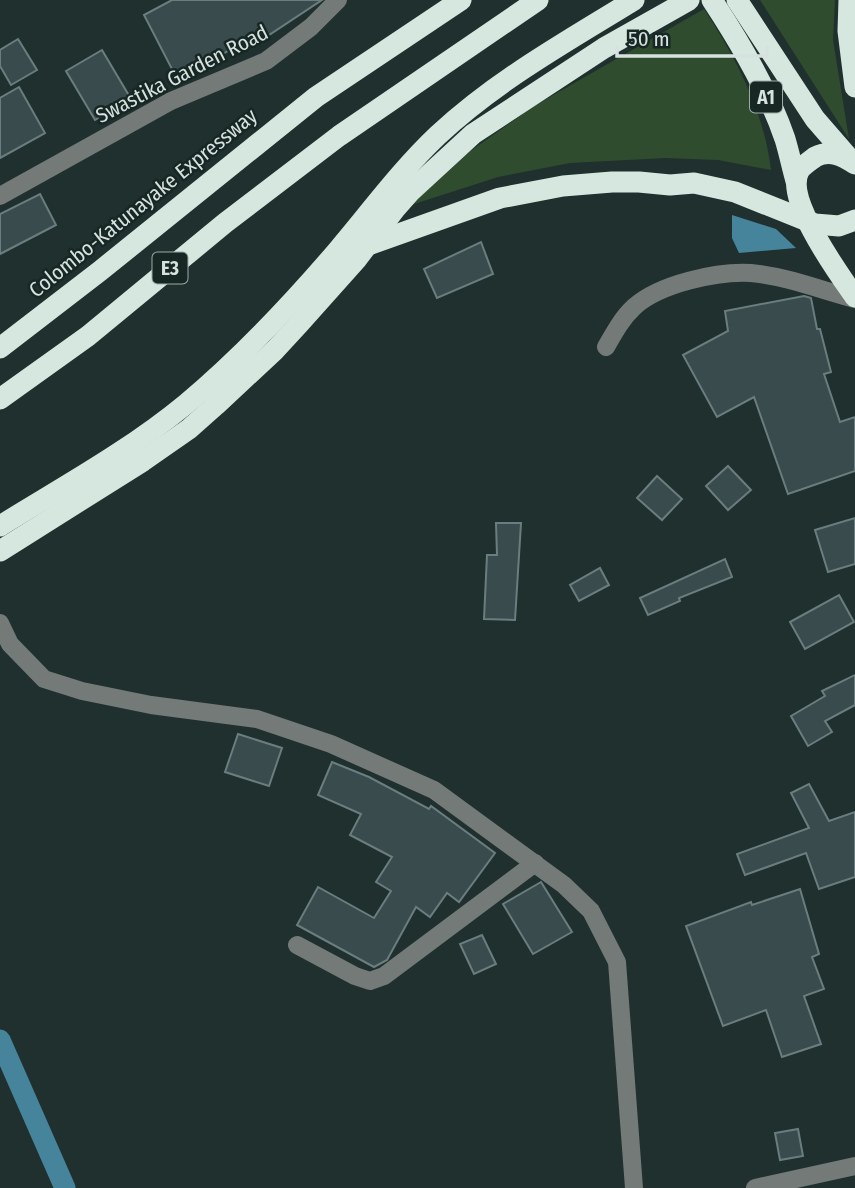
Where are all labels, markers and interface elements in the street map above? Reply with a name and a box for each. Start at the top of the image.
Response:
scale bar [617,14,768,58]
street label: Swastika Garden Road [91,19,273,129]
text: 50 m [628,26,670,52]
road number: A1 [750,82,782,113]
street label: Colombo-Katunayake Expressway [24,102,263,303]
road number: E3 [152,252,188,284]

